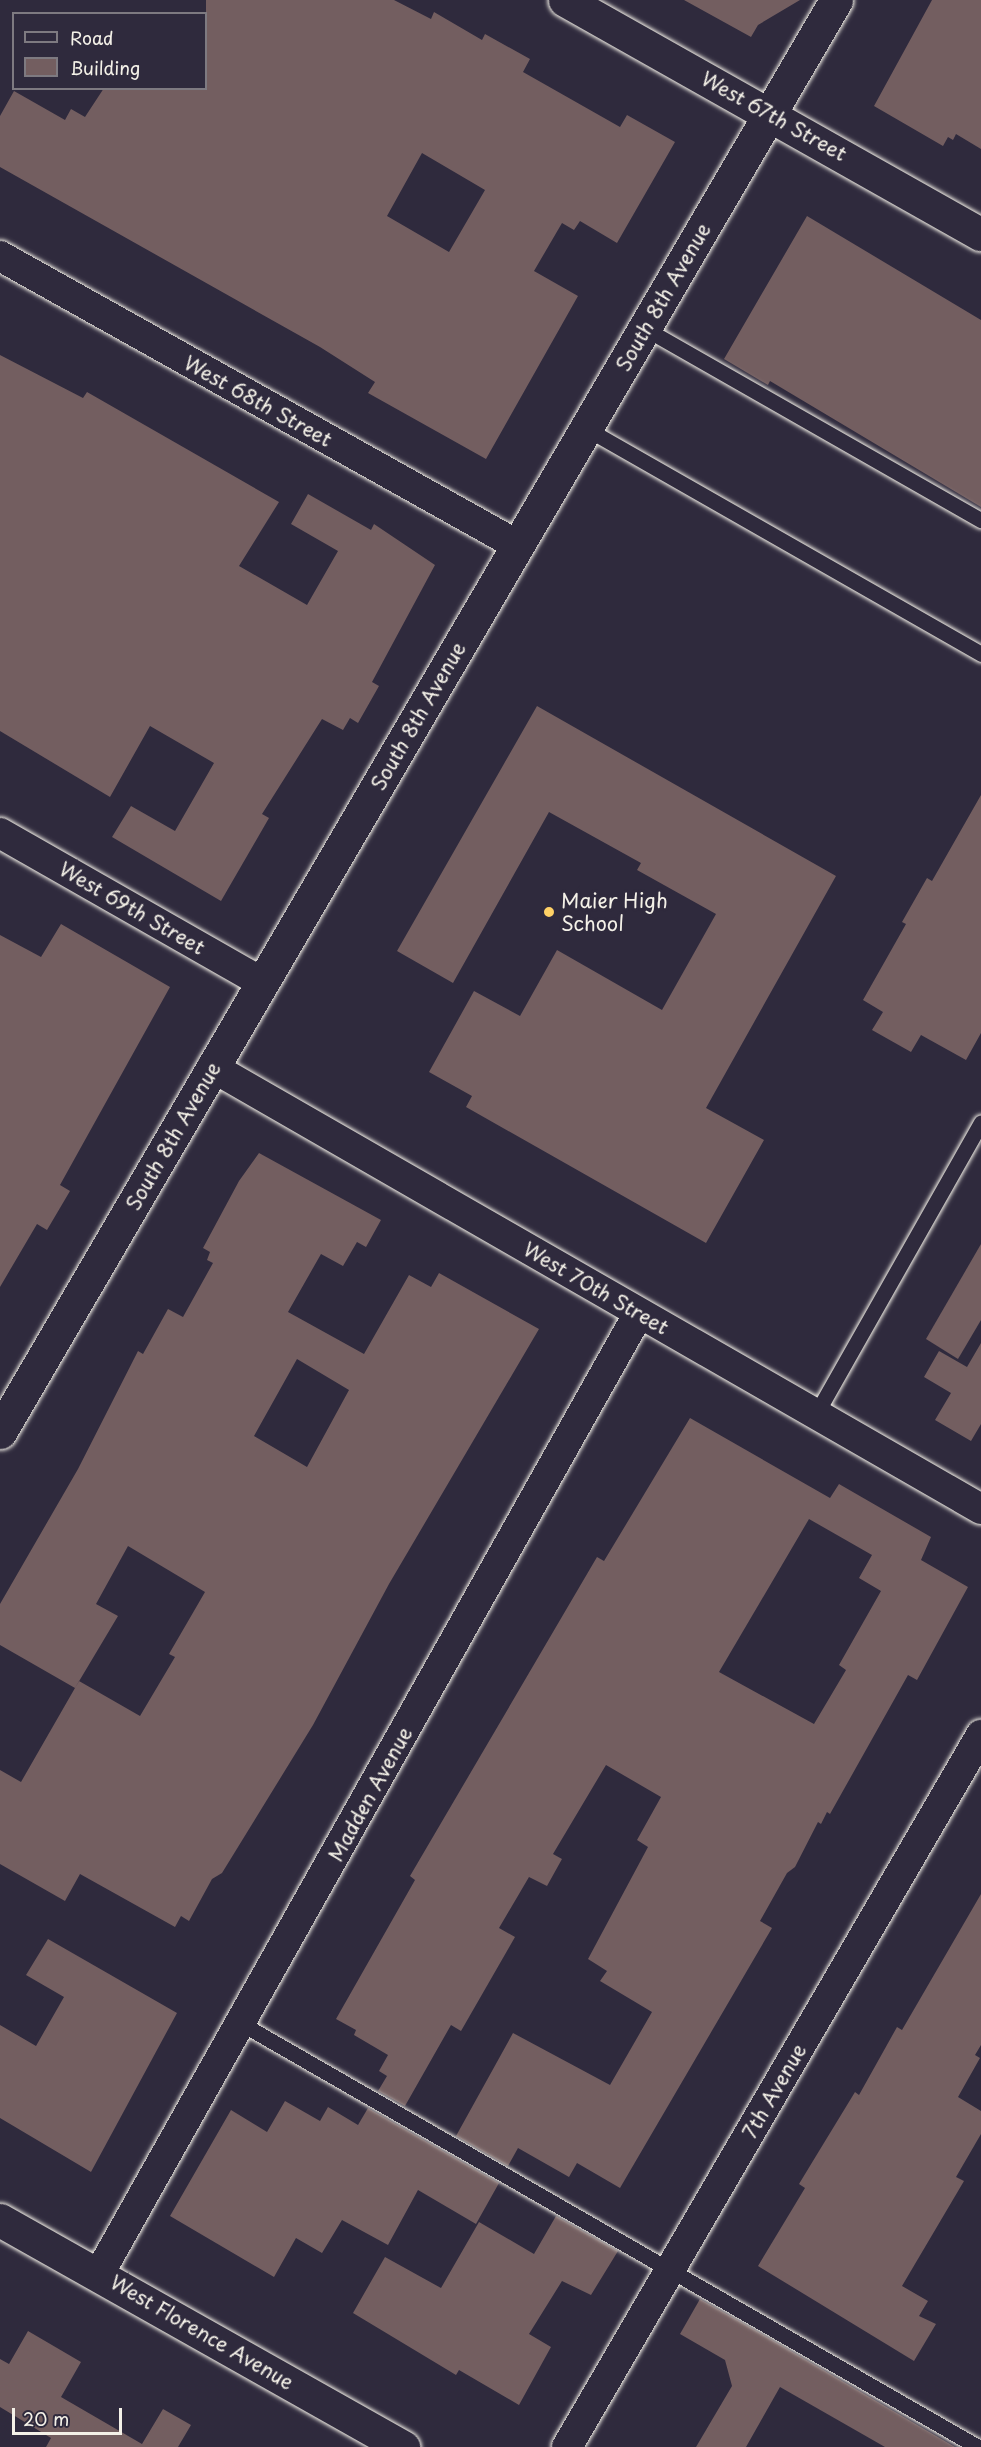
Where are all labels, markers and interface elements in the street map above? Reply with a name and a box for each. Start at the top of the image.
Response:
legend [12,12,207,90]
text: Road [70,24,114,51]
text: Building [70,54,140,81]
street label: West 67th Street [697,66,851,166]
street label: South 8th Avenue [610,218,716,376]
street label: West 68th Street [180,350,336,452]
street label: South 8th Avenue [365,637,471,795]
street label: West 69th Street [55,857,209,959]
place label: Maier High School [561,888,668,935]
marker: Maier High School [542,905,556,919]
street label: South 8th Avenue [120,1057,226,1215]
street label: West 70th Street [519,1236,673,1340]
street label: Madden Avenue [323,1722,417,1866]
street label: 7th Avenue [737,2039,811,2143]
street label: West Florence Avenue [106,2269,298,2395]
scale bar [15,2396,124,2434]
text: 20 m [23,2405,69,2432]

